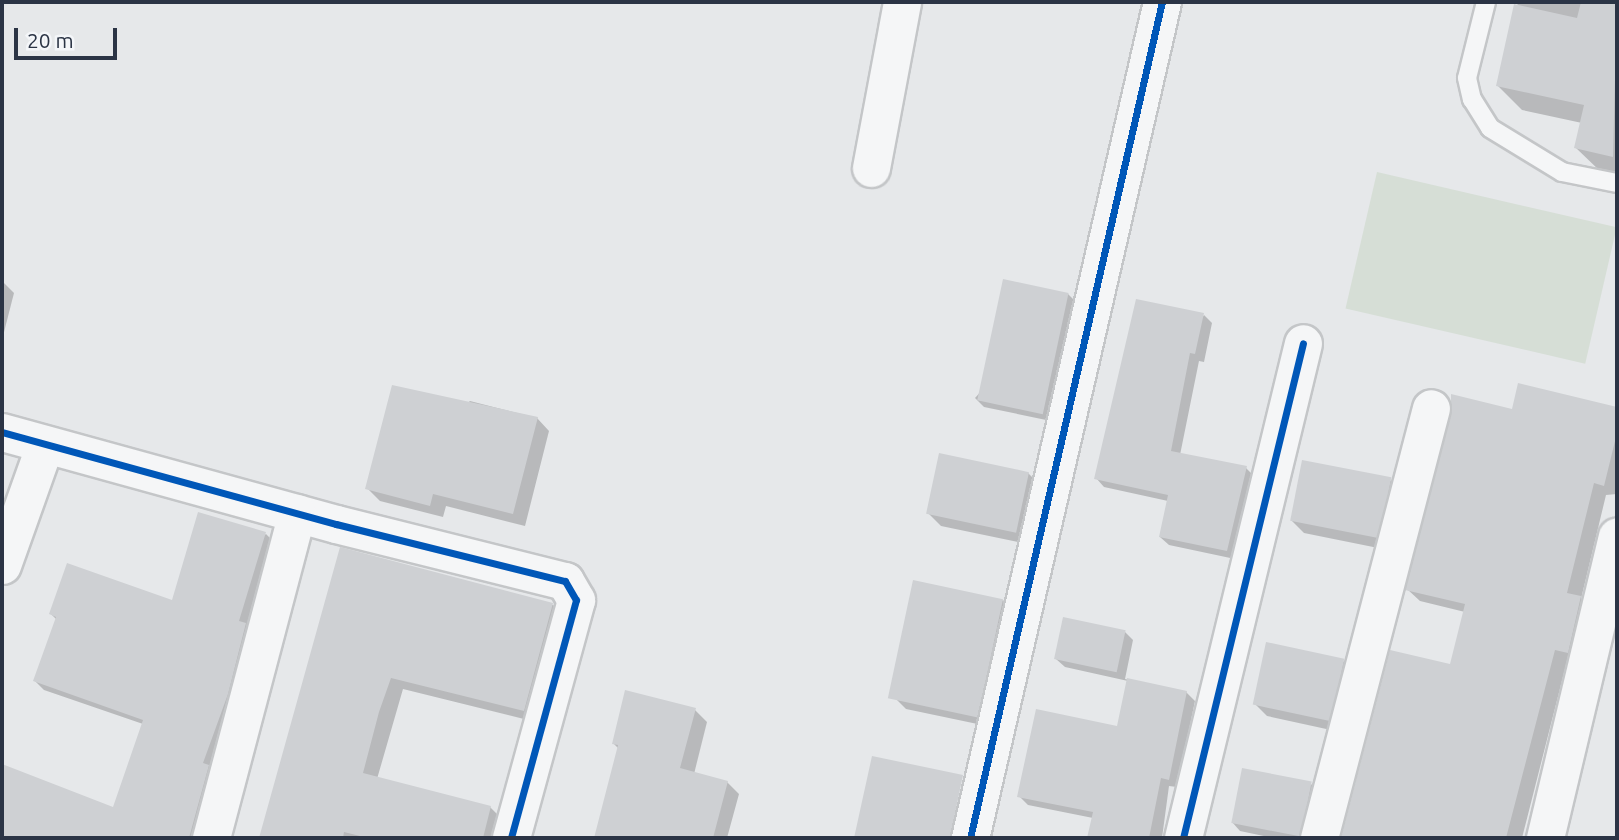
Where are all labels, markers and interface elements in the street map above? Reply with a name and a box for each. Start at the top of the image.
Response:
scale bar [18,14,121,58]
text: 20 m [27,28,74,52]

